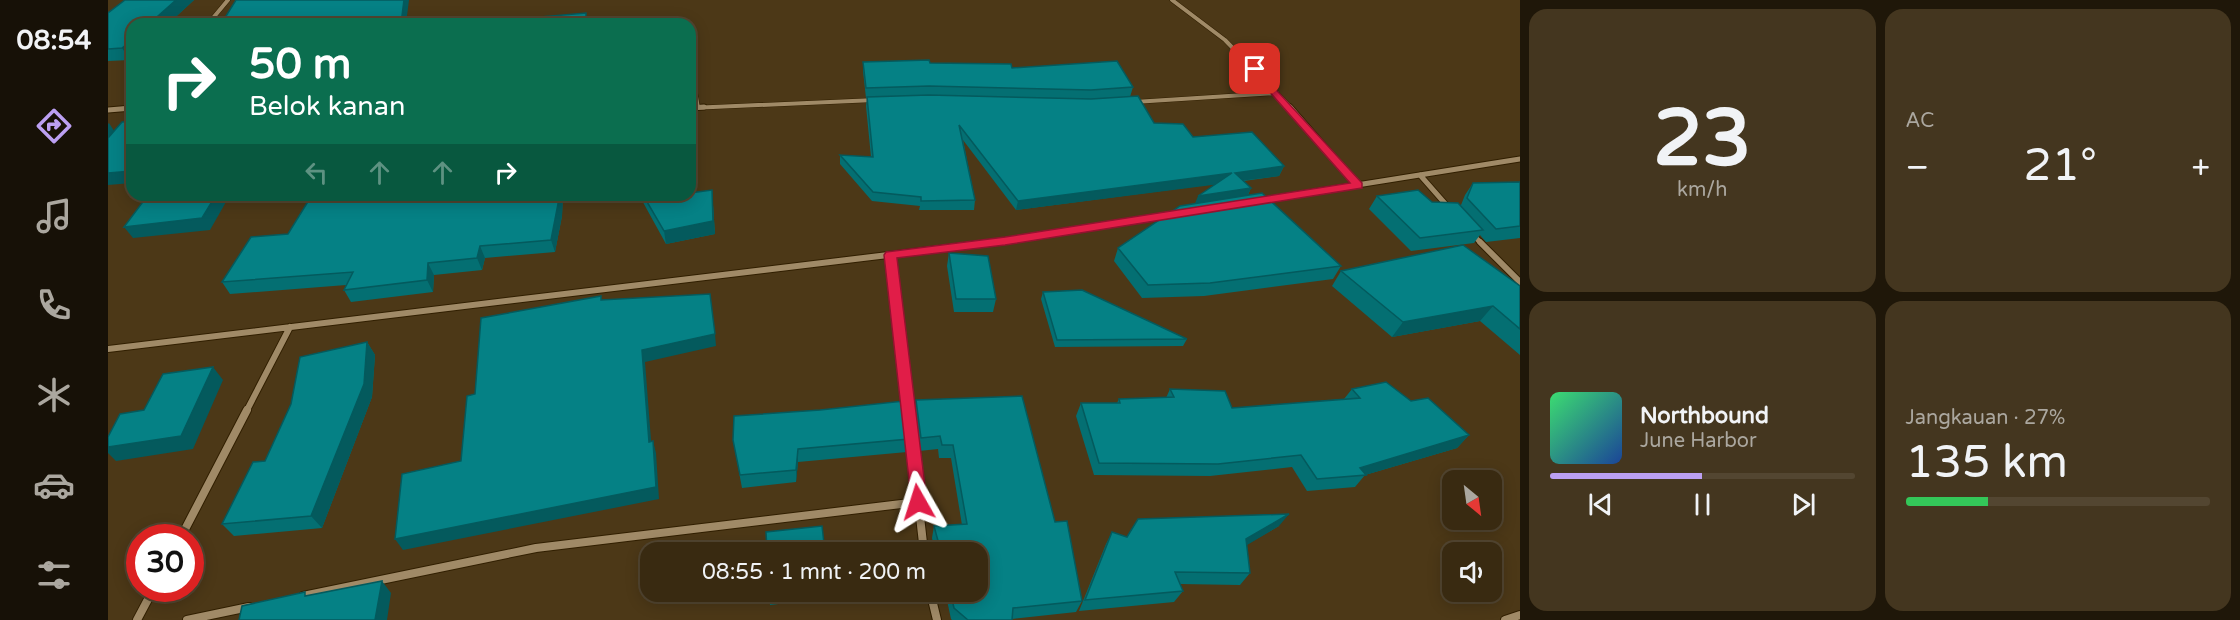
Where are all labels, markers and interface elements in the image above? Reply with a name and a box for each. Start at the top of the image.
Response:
text: 08:54 [17,24,91,57]
text: 50 m [249,39,351,90]
icon: right [150,42,228,120]
pin [1229,43,1280,94]
icon: arrive [1238,52,1271,85]
text: Belok kanan [249,90,405,123]
text: 23 [1653,92,1751,186]
icon: directions [33,105,75,147]
text: AC [1906,109,1934,133]
text: 21° [2023,139,2097,193]
text: − [1906,148,1929,187]
text: + [2191,148,2210,187]
icon: left [300,156,333,189]
icon: ahead [363,156,396,189]
icon: ahead [426,156,459,189]
icon: right [489,156,522,189]
text: km/h [1677,178,1727,202]
icon: music [33,195,75,237]
icon: phone [33,284,75,326]
icon: climate [33,374,75,416]
text: Northbound [1640,403,1769,429]
text: Jangkauan · 27% [1906,406,2065,430]
text: June Harbor [1640,429,1757,453]
text: 135 km [1906,436,2068,490]
icon: car [33,464,75,506]
position arrow [886,470,950,534]
north arrow [1442,470,1502,530]
map controls [1442,470,1502,602]
icon: previous [1584,488,1617,521]
icon: pause [1686,488,1719,521]
icon: next [1787,488,1820,521]
speed limit sign: 30 [126,524,204,602]
button: sound [1442,542,1502,602]
icon: filters [33,554,75,596]
text: 08:55 · 1 mnt · 200 m [702,559,926,585]

